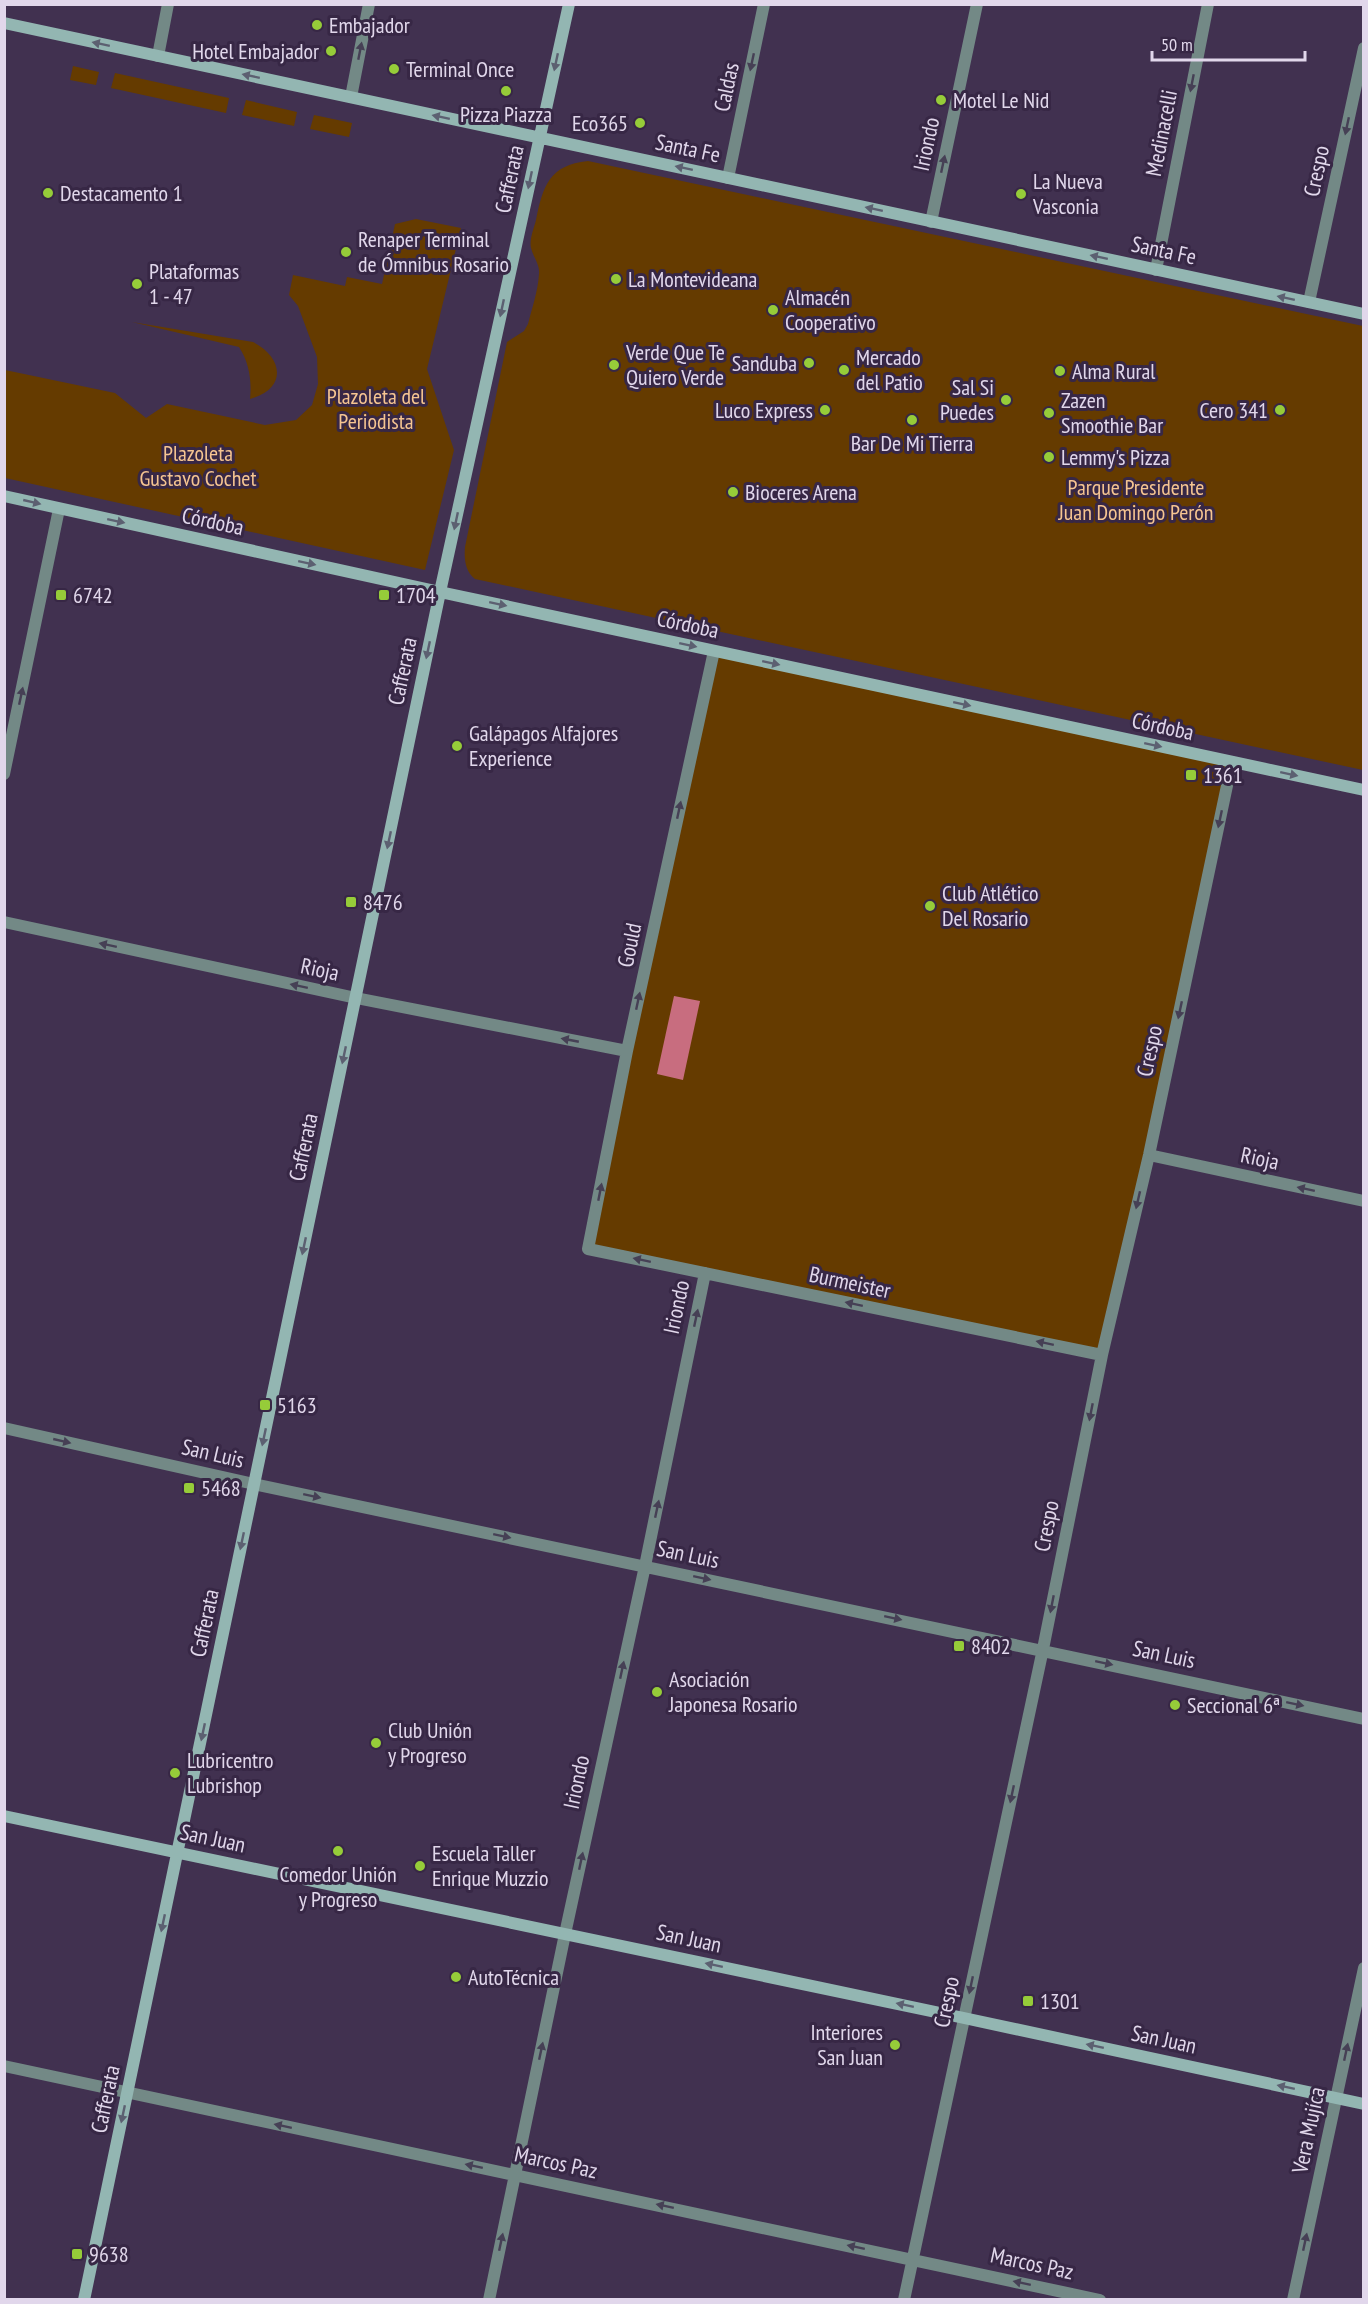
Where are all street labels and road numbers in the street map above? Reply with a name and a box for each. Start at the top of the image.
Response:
street label: Caldas [707,60,745,114]
street label: Medinacelli [1139,87,1183,179]
street label: Iriondo [907,115,945,173]
street label: Santa Fe [653,127,723,169]
street label: Cafferata [488,143,530,215]
street label: Crespo [1297,143,1335,199]
street label: Santa Fe [1129,229,1199,271]
street label: Córdoba [180,501,246,541]
street label: Córdoba [655,604,721,644]
street label: Cafferata [381,635,423,707]
street label: Córdoba [1130,706,1196,746]
street label: Gould [611,920,647,970]
street label: Rioja [298,951,342,987]
street label: Crespo [1130,1023,1168,1079]
street label: Cafferata [282,1111,324,1183]
street label: Rioja [1238,1140,1282,1176]
street label: Burmeister [807,1260,893,1304]
street label: Iriondo [657,1278,695,1336]
street label: San Luis [179,1432,247,1474]
street label: Crespo [1027,1498,1065,1554]
street label: San Luis [654,1534,722,1574]
street label: Cafferata [183,1587,225,1659]
street label: San Luis [1130,1634,1198,1674]
street label: Iriondo [557,1753,595,1811]
street label: San Juan [178,1817,248,1859]
street label: San Juan [654,1917,724,1959]
street label: Crespo [927,1974,965,2030]
street label: San Juan [1129,2018,1199,2060]
street label: Cafferata [84,2063,126,2135]
street label: Vera Mujíca [1285,2084,1331,2177]
street label: Marcos Paz [512,2140,600,2184]
street label: Marcos Paz [988,2241,1076,2285]

